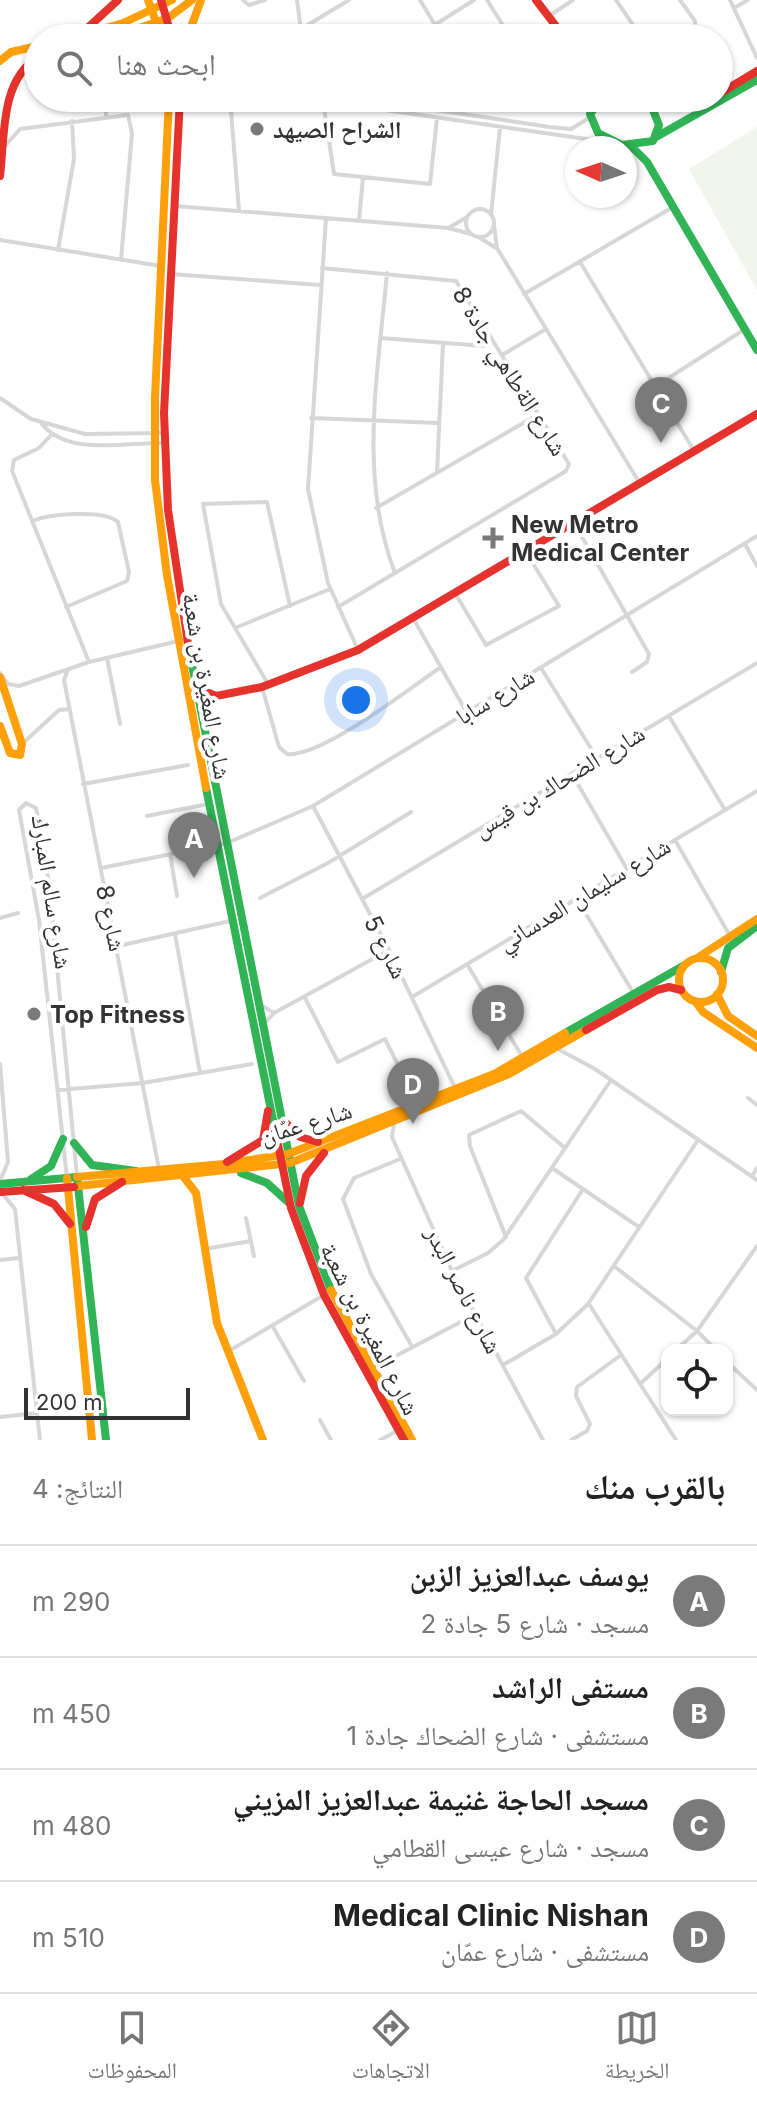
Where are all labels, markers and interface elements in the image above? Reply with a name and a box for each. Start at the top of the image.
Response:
search box [24,24,733,112]
icon: search [52,46,96,90]
text: ابحث هنا [116,46,216,82]
place label: الشراح الصيهد [273,115,402,145]
marker: الشراح الصيهد [248,120,266,138]
north arrow [565,136,637,208]
street label: شارع الةطاهي جادة 8 [442,281,574,464]
pin: C [635,377,687,443]
place label: New Metro Medical Center [511,510,690,567]
marker: New Metro Medical Center [482,527,504,549]
street label: شارع المغيرة بن شعبة [175,590,238,782]
street label: شارع سابا [450,661,540,732]
your location [336,680,376,720]
street label: شارع الضحاك بن قيس [468,718,650,844]
pin: A [168,812,220,878]
street label: شارع سالم المبارك [24,813,78,971]
street label: شارع سليمان العدساني [492,831,678,961]
street label: شارع 8 [89,882,132,954]
street label: شارع 5 [357,911,414,984]
pin: B [472,985,524,1051]
place label: Top Fitness [50,1000,185,1029]
marker: Top Fitness [25,1005,43,1023]
pin: D [387,1058,439,1124]
street label: شارع عمّان [257,1095,356,1152]
street label: شارع ناصر البدر [418,1221,508,1359]
street label: شارع المغيرة بن شعبة [313,1238,426,1420]
map controls [661,1344,733,1416]
button: locate [661,1344,733,1416]
scale bar [24,1384,190,1420]
text: 200 m [36,1389,103,1415]
text: بالقرب منك [584,1466,725,1507]
text: النتائج: 4 [32,1473,123,1504]
text: يوسف عبدالعزيز الزبن [410,1557,649,1593]
text: 290 m [32,1586,110,1617]
text: A [689,1586,709,1617]
text: مسجد · شارع 5 جادة 2 [421,1608,649,1639]
text: مستفى الراشد [492,1669,649,1705]
text: 450 m [32,1698,111,1729]
text: B [690,1698,708,1729]
text: مستشفى · شارع الضحاك جادة 1 [347,1720,649,1751]
text: مسجد الحاجة غنيمة عبدالعزيز المزيني [233,1781,649,1817]
text: 480 m [32,1810,111,1841]
text: C [689,1810,709,1841]
text: مسجد · شارع عيسى القطامي [372,1832,649,1863]
text: Medical Clinic Nishan [333,1897,649,1933]
text: 510 m [32,1922,105,1953]
text: D [690,1922,708,1953]
text: مستشفى · شارع عمّان [441,1936,649,1967]
tab: المحفوظات [87,2006,177,2092]
tab: الاتجاهات [352,2006,430,2092]
tab: الخريطة [605,2006,670,2092]

